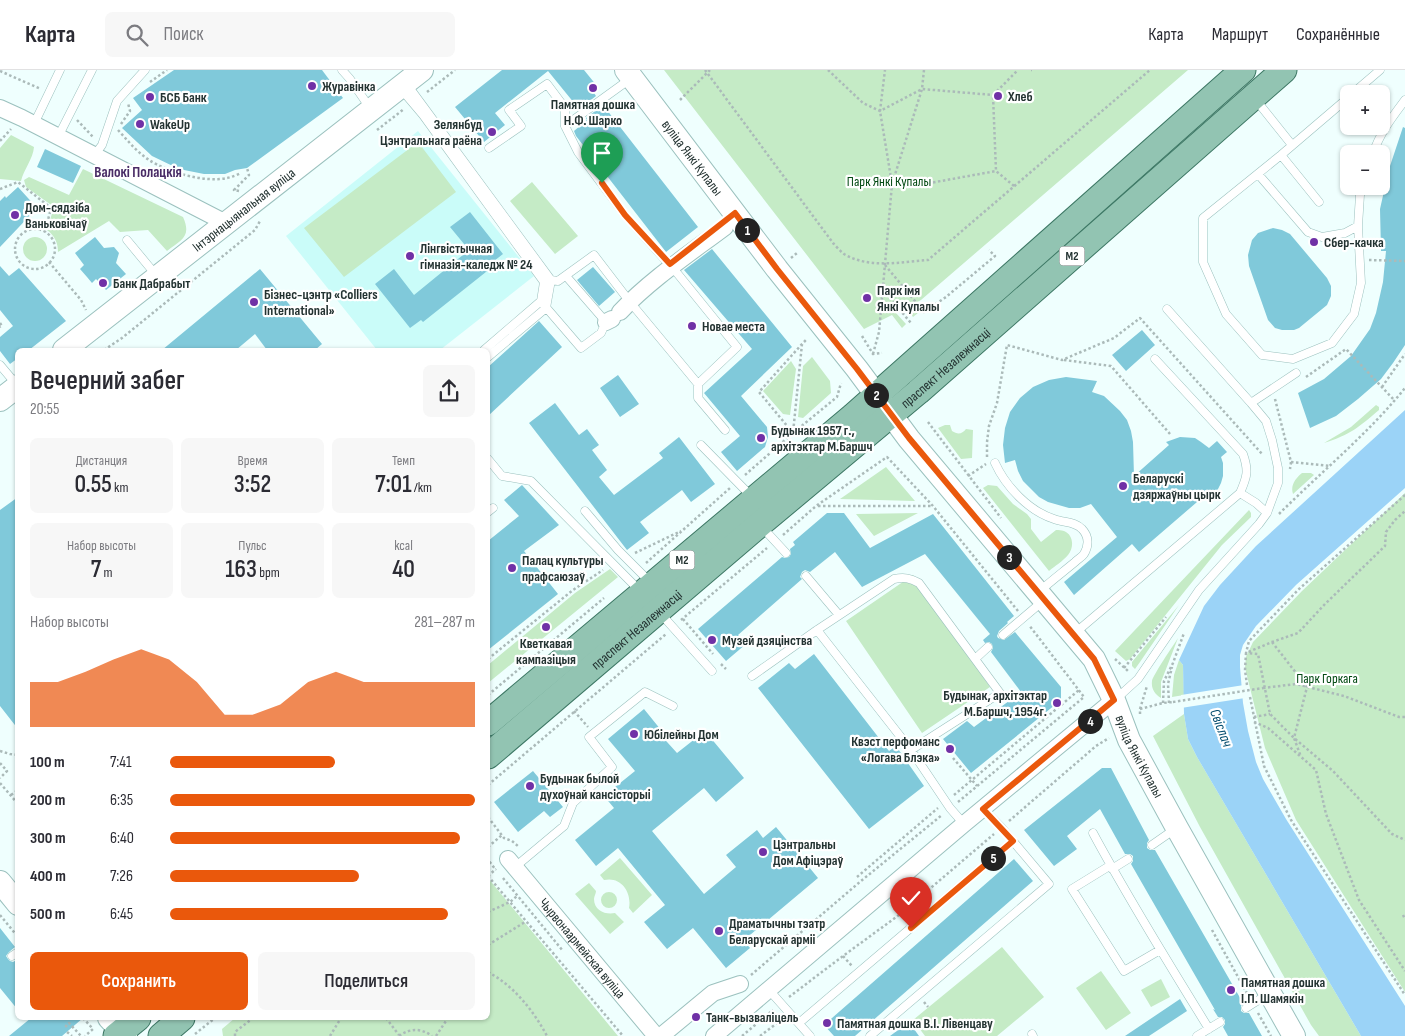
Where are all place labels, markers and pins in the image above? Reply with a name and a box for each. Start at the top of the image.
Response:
place label: Журавінка [322,78,376,95]
marker: Журавінка [306,80,318,92]
marker: Памятная дошка Н.Ф. Шарко [587,82,599,94]
place label: Хлеб [1007,88,1033,105]
place label: БСБ Банк [160,89,207,106]
marker: Хлеб [992,90,1004,102]
marker: БСБ Банк [144,91,156,103]
place label: Памятная дошка Н.Ф. Шарко [551,96,635,129]
place label: WakeUp [150,116,190,133]
place label: Зелянбуд Цэнтральнага раёна [380,116,482,149]
marker: WakeUp [134,118,146,130]
marker: Зелянбуд Цэнтральнага раёна [486,126,498,138]
pin [581,132,623,183]
place label: Дом-сядзіба Ваньковічаў [25,199,90,232]
marker: Дом-сядзіба Ваньковічаў [9,209,21,221]
pin: 1 [734,218,760,242]
place label: Сбер-качка [1324,234,1384,251]
marker: Сбер-качка [1308,236,1320,248]
place label: Лінгвістычная гімназія-каледж № 24 [420,240,533,273]
marker: Лінгвістычная гімназія-каледж № 24 [404,250,416,262]
place label: Банк Дабрабыт [113,275,190,292]
marker: Банк Дабрабыт [97,277,109,289]
place label: Парк імя Янкі Купалы [877,282,940,315]
place label: Бізнес-цэнтр «Colliers International» [264,286,378,319]
marker: Парк імя Янкі Купалы [861,292,873,304]
marker: Бізнес-цэнтр «Colliers International» [248,296,260,308]
place label: Новае места [702,318,765,335]
marker: Новае места [686,320,698,332]
pin: 2 [864,382,888,408]
place label: Будынак 1957 г., архітэктар М.Баршч [771,422,872,455]
marker: Будынак 1957 г., архітэктар М.Баршч [755,432,767,444]
place label: Беларускі дзяржаўны цырк [1133,470,1221,503]
marker: Беларускі дзяржаўны цырк [1117,480,1129,492]
pin: 3 [996,544,1022,570]
place label: Палац культуры прафсаюзаў [522,552,604,585]
marker: Палац культуры прафсаюзаў [506,562,518,574]
marker: Кветкавая кампазіцыя [540,621,552,633]
place label: Музей дзяцінства [722,632,813,649]
marker: Музей дзяцінства [706,634,718,646]
place label: Кветкавая кампазіцыя [516,635,576,668]
place label: Будынак, архітэктар М.Баршч, 1954г. [943,687,1047,720]
marker: Будынак, архітэктар М.Баршч, 1954г. [1051,697,1063,709]
pin: 4 [1078,708,1102,734]
place label: Юбілейны Дом [644,726,719,743]
marker: Юбілейны Дом [628,728,640,740]
place label: Квэст перфоманс «Логава Блэка» [851,733,940,766]
marker: Квэст перфоманс «Логава Блэка» [944,743,956,755]
place label: Будынак былой духоўнай кансісторыі [540,770,651,803]
marker: Будынак былой духоўнай кансісторыі [524,780,536,792]
place label: Цэнтральны Дом Афіцэраў [773,836,843,869]
marker: Цэнтральны Дом Афіцэраў [757,846,769,858]
pin: 5 [980,846,1006,870]
pin [890,877,932,928]
place label: Драматычны тэатр Беларускай арміі [729,915,825,948]
marker: Драматычны тэатр Беларускай арміі [713,925,725,937]
place label: Памятная дошка І.П. Шамякін [1241,974,1326,1007]
marker: Памятная дошка І.П. Шамякін [1225,984,1237,996]
place label: Танк-вызваліцель [706,1009,799,1026]
marker: Танк-вызваліцель [690,1011,702,1023]
place label: Памятная дошка В.І. Лівенцаву [837,1015,993,1032]
marker: Памятная дошка В.І. Лівенцаву [821,1017,833,1029]

